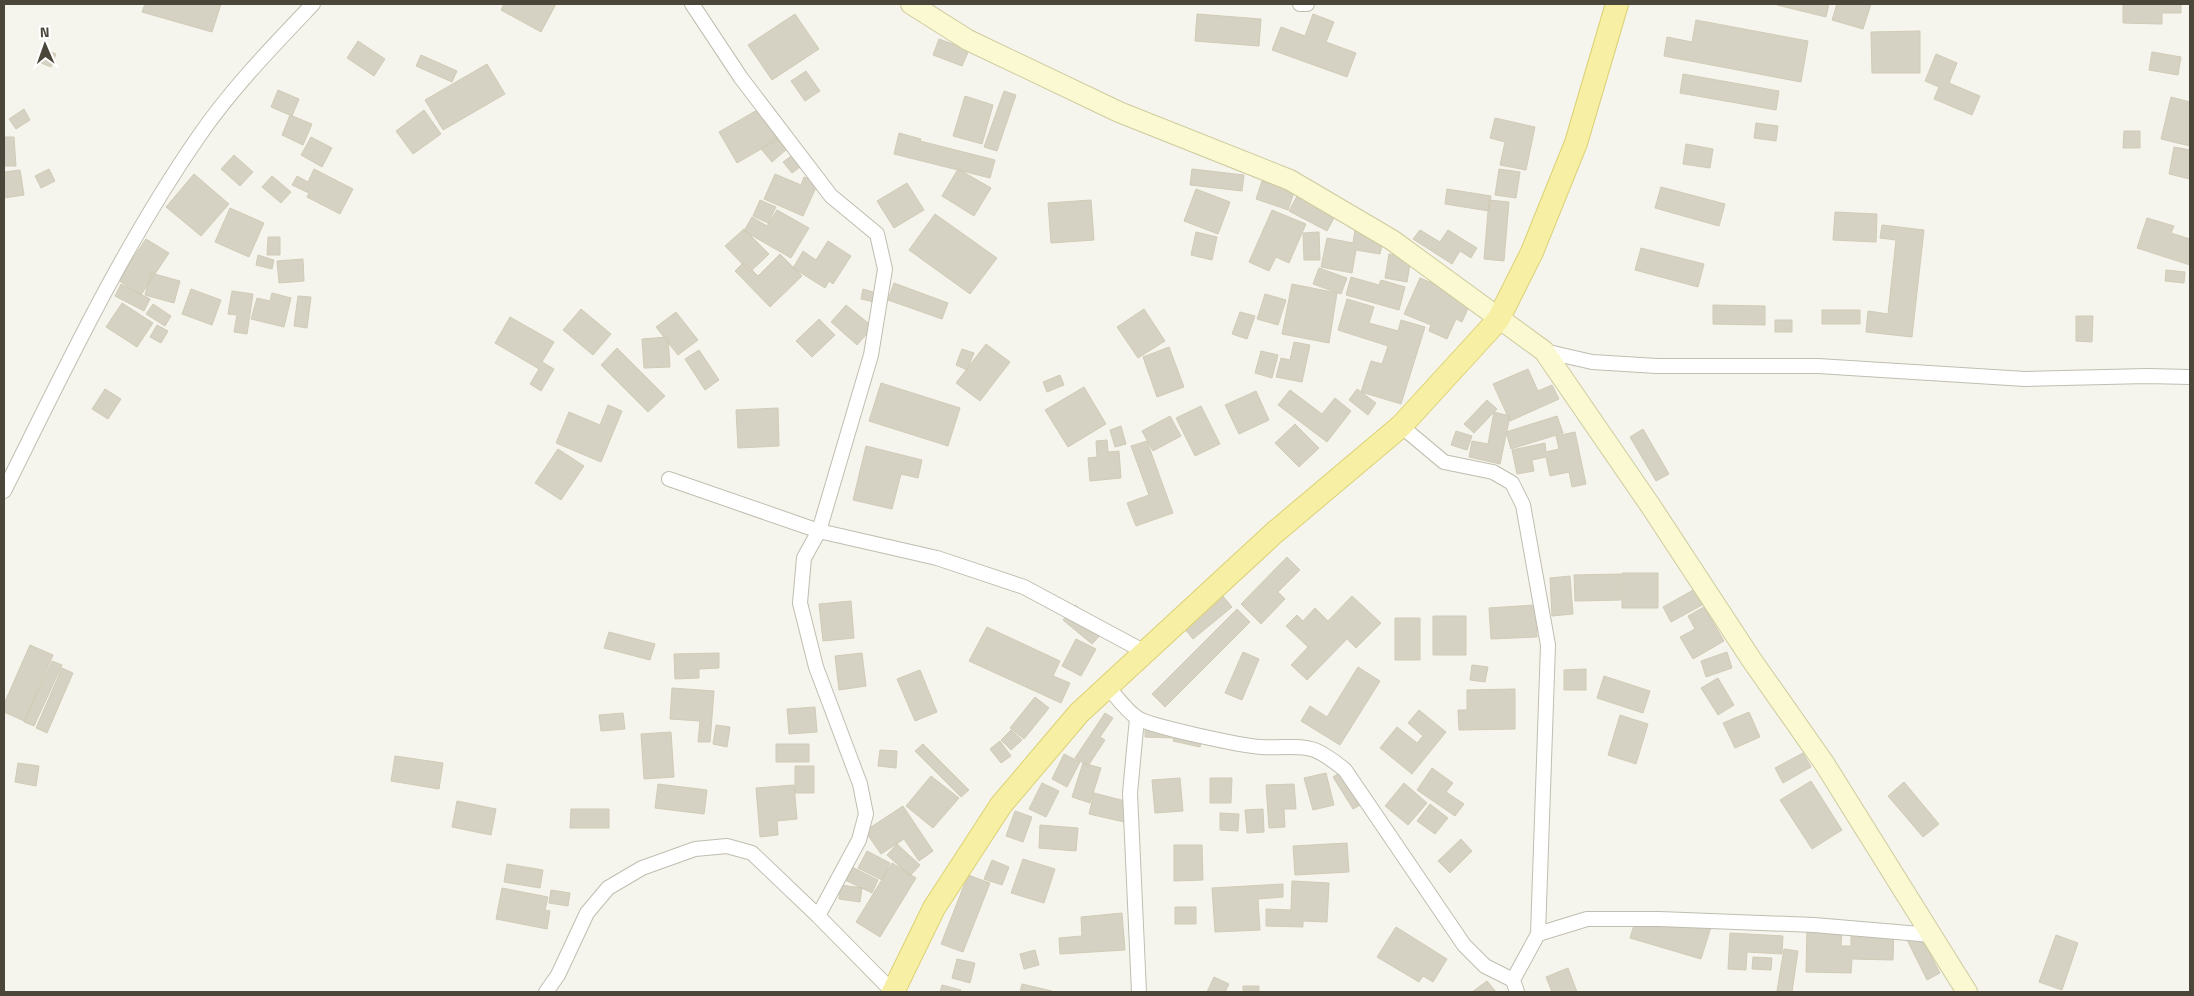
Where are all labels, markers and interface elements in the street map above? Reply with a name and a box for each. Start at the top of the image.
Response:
north arrow [20,20,70,70]
text: N [39,21,50,42]

